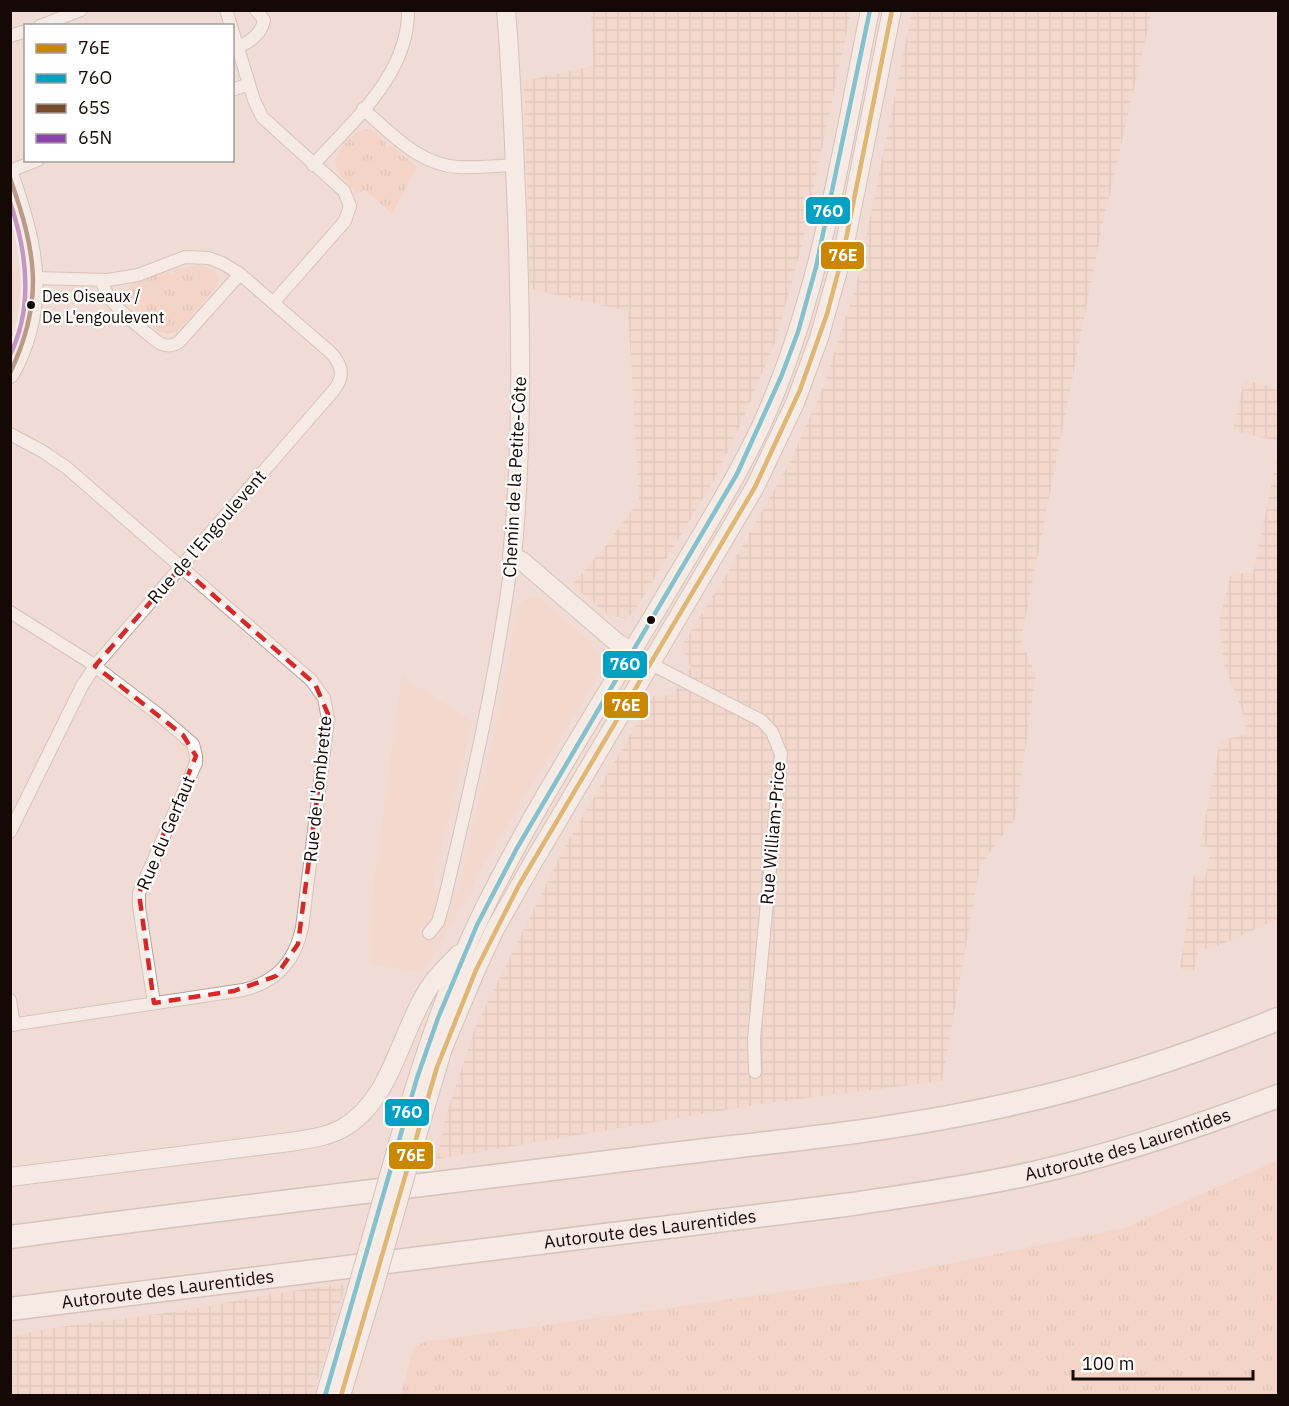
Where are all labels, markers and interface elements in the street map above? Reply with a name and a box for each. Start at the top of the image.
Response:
legend [24,24,234,162]
text: 76E [78,36,110,59]
text: 76O [78,66,112,89]
text: 65S [78,96,110,119]
text: 65N [78,126,112,149]
line badge: 76O [805,196,851,225]
text: 76O [813,201,843,221]
line badge: 76E [820,241,865,270]
text: 76E [829,245,857,265]
place label: Des Oiseaux / De L'engoulevent [42,286,164,327]
marker: Des Oiseaux / De L'engoulevent [25,299,37,311]
street label: Chemin de la Petite-Côte [498,376,531,578]
street label: Rue de l'Engoulevent [142,465,271,608]
unlabelled marker [645,614,657,626]
line badge: 76O [602,650,648,679]
text: 76O [610,654,640,674]
line badge: 76E [603,691,649,719]
text: 76E [612,695,640,715]
street label: Rue de L'ombrette [298,714,337,863]
street label: Rue William-Price [755,760,790,906]
street label: Rue du Gerfaut [131,772,200,893]
line badge: 76O [384,1098,430,1127]
text: 76O [392,1102,422,1122]
street label: Autoroute des Laurentides [1022,1103,1234,1186]
line badge: 76E [388,1141,434,1170]
text: 76E [397,1145,425,1165]
street label: Autoroute des Laurentides [542,1204,758,1253]
street label: Autoroute des Laurentides [60,1264,275,1314]
scale bar [1073,1343,1253,1381]
text: 100 m [1082,1352,1134,1375]

